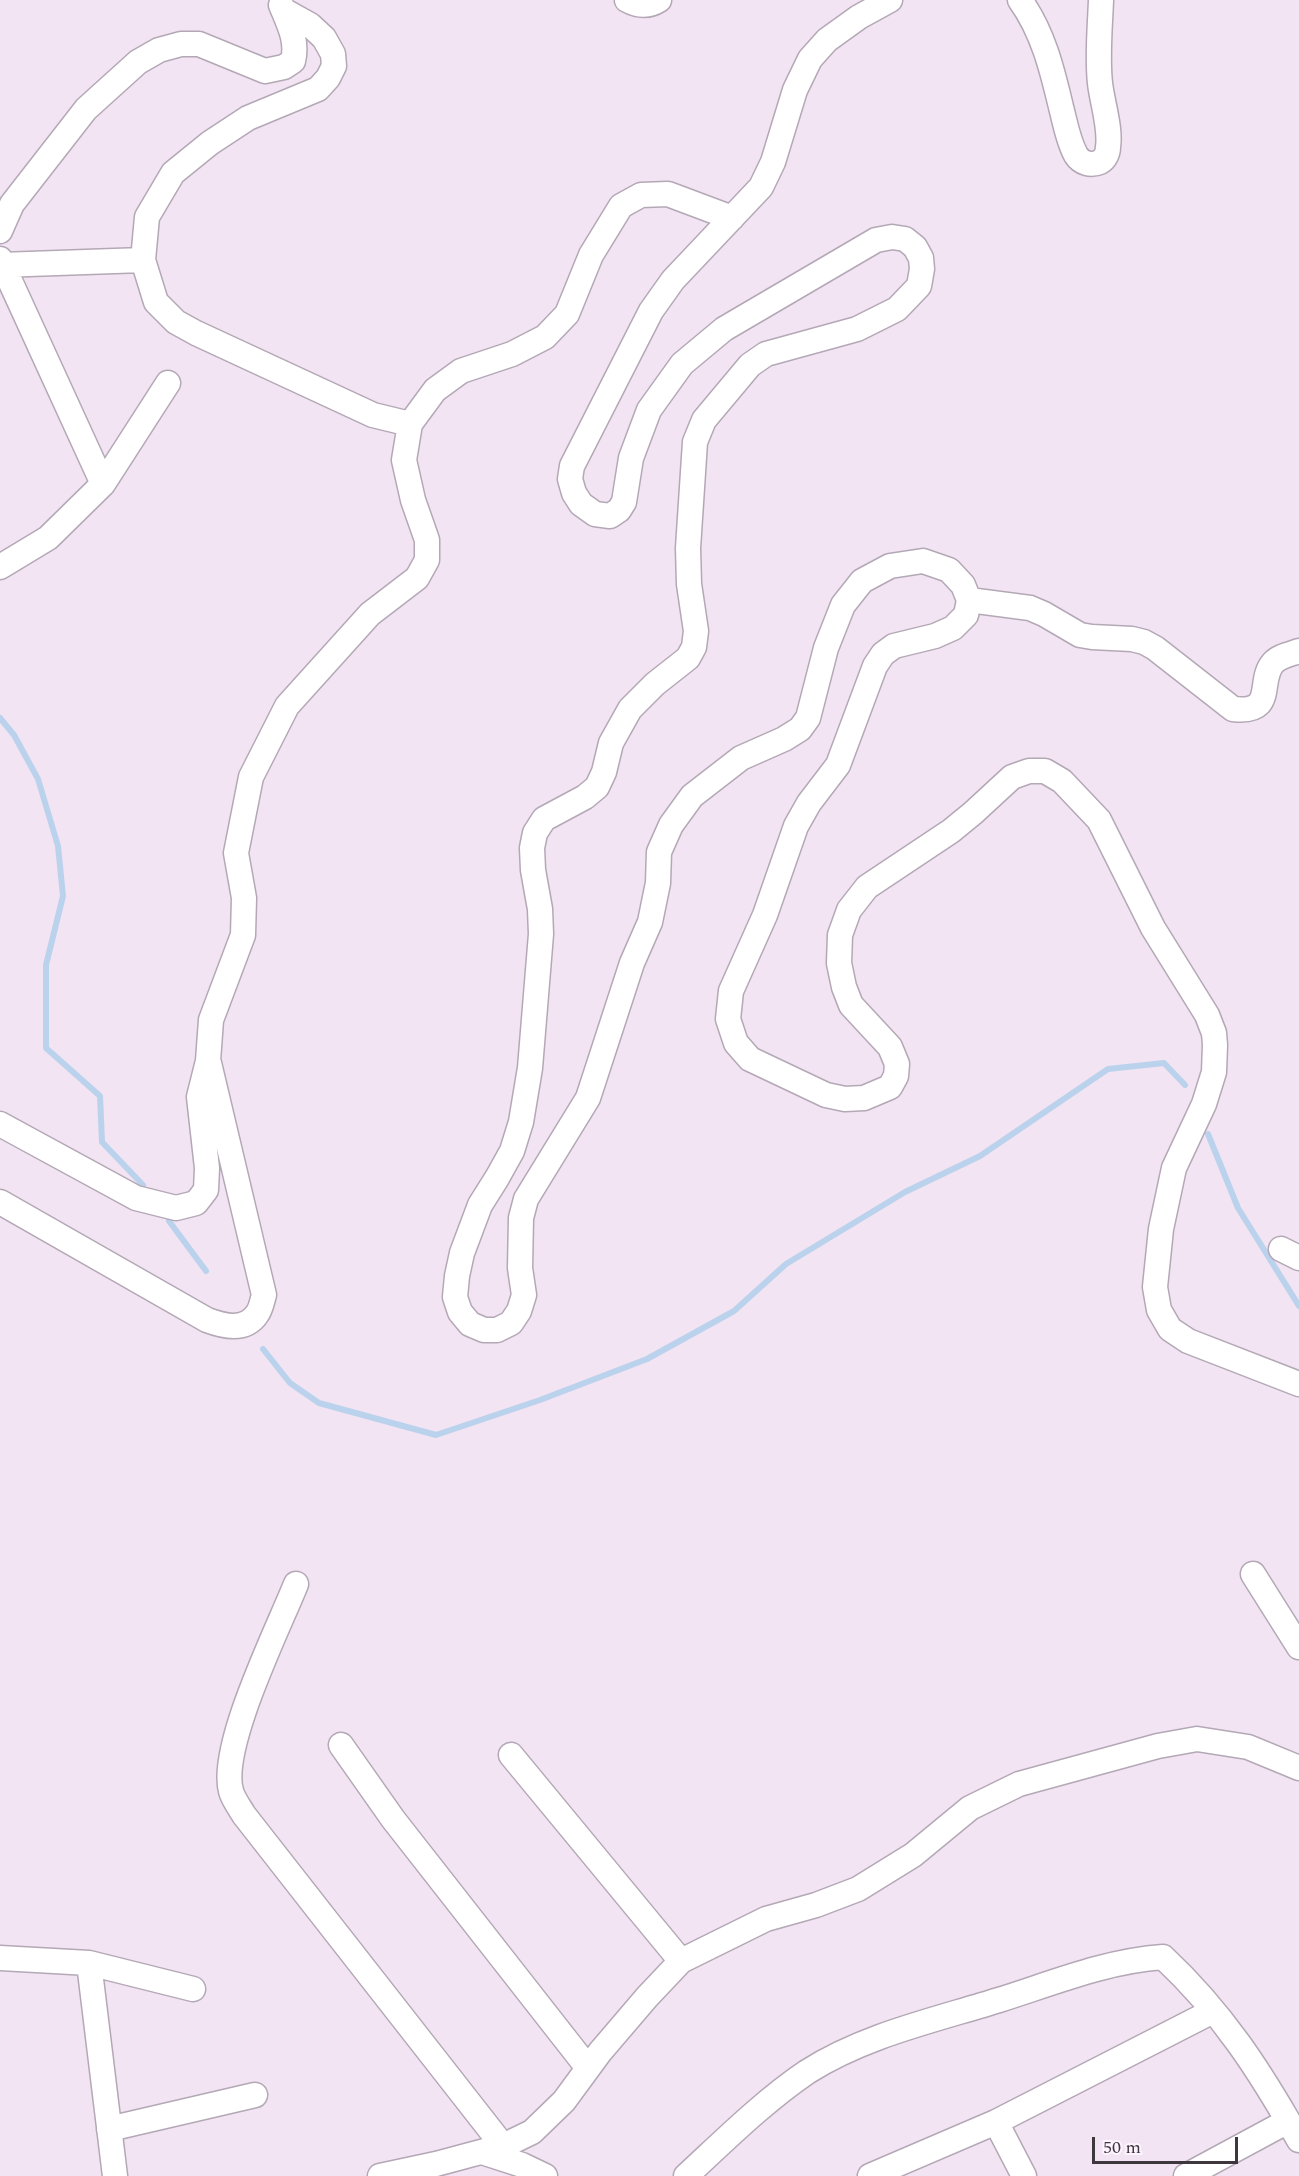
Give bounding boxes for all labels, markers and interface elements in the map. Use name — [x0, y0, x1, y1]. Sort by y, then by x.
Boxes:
scale bar — [1095, 2125, 1240, 2163]
text: 50 m — [1103, 2134, 1141, 2161]

